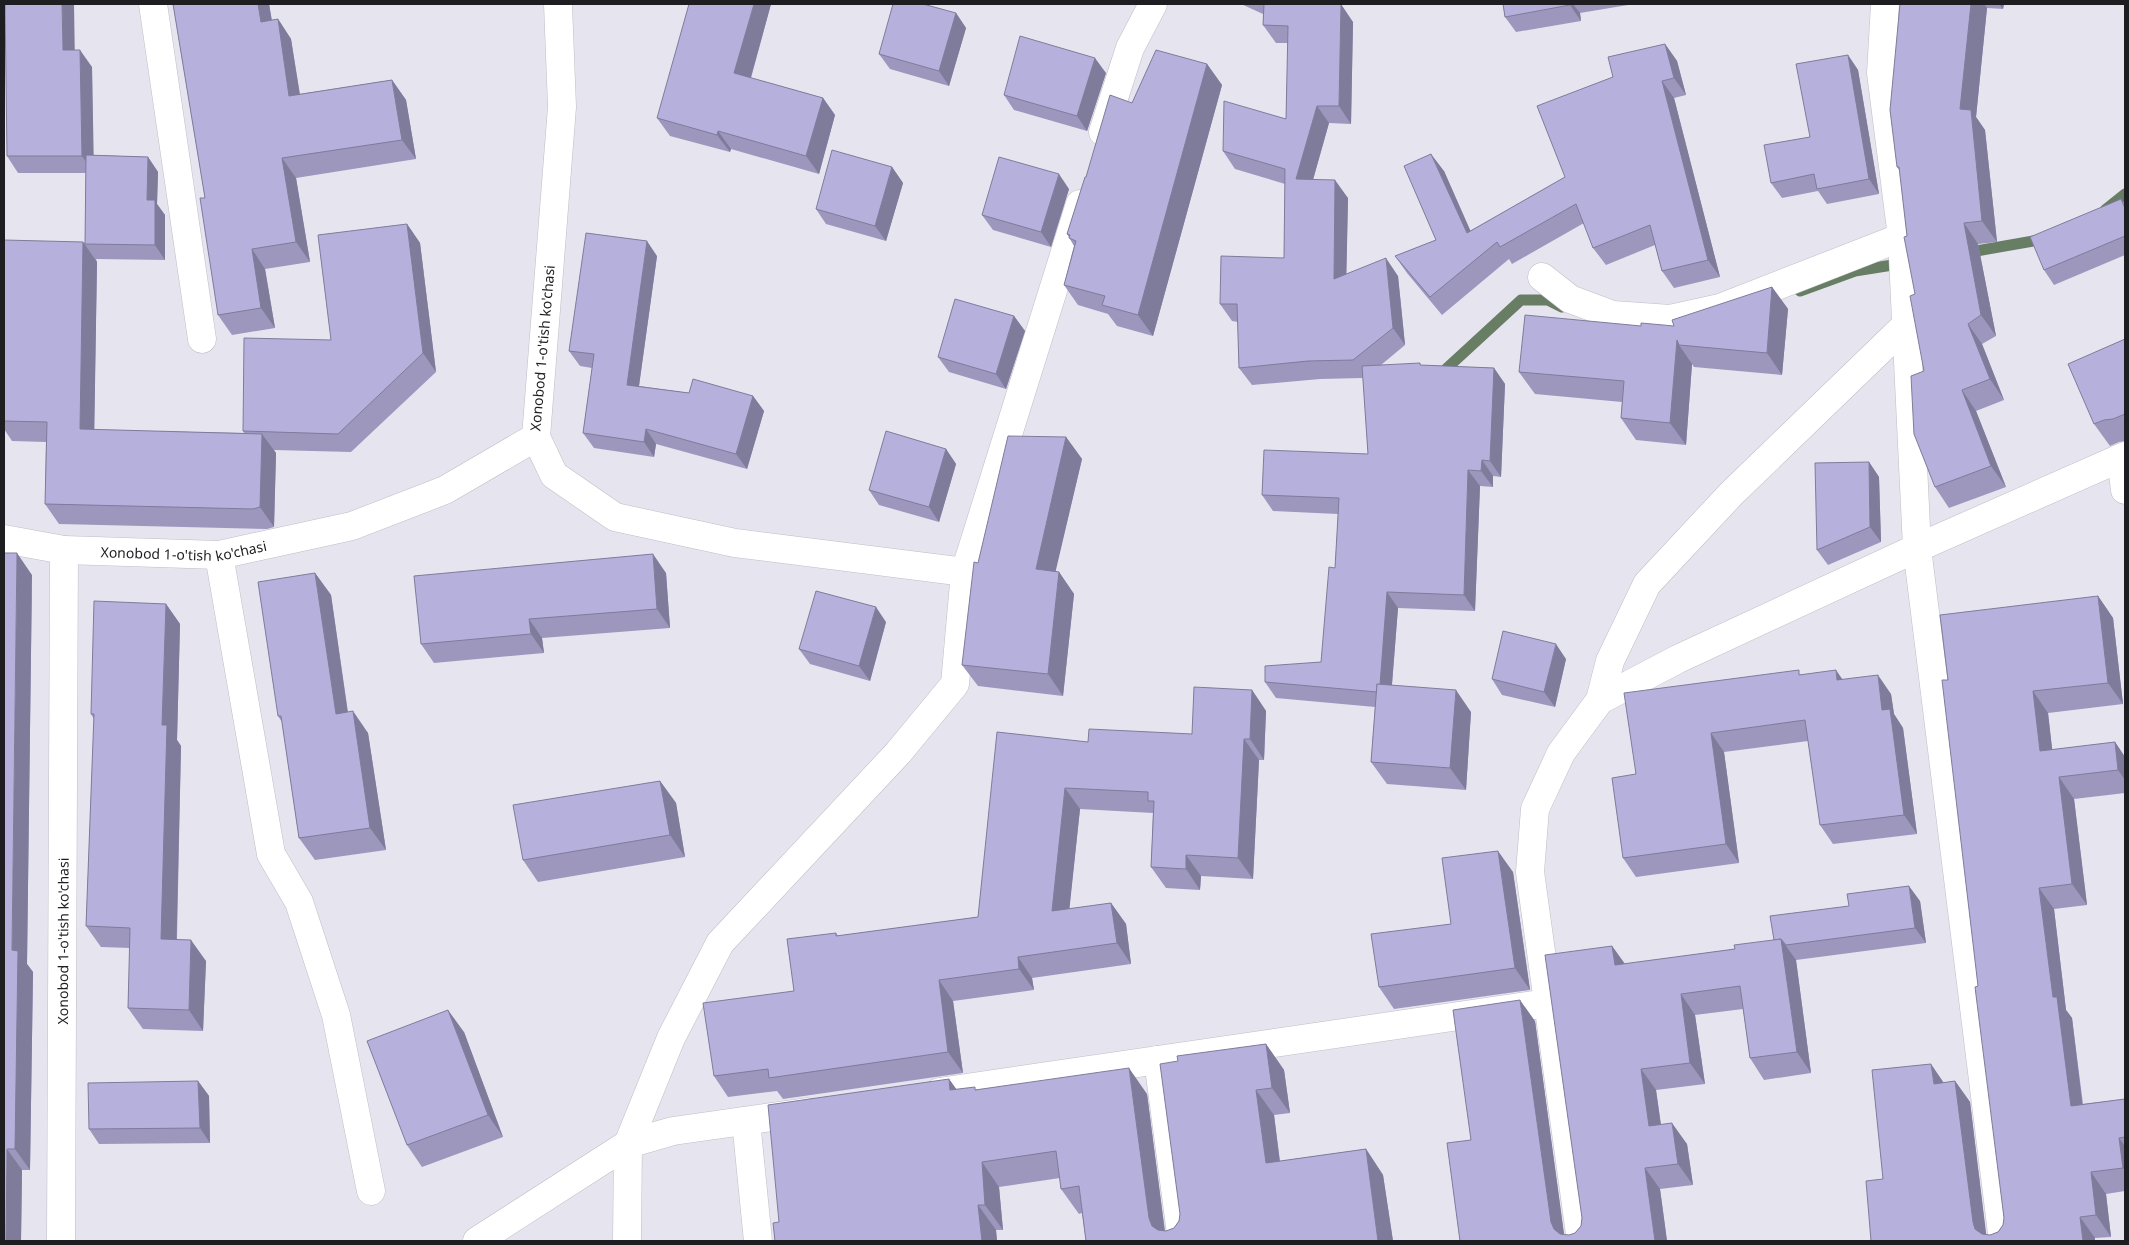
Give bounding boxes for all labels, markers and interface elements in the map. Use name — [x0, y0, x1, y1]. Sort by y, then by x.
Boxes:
street label: Xonobod 1-o'tish ko'chasi — [525, 264, 559, 432]
street label: Xonobod 1-o'tish ko'chasi — [100, 535, 268, 565]
street label: Xonobod 1-o'tish ko'chasi — [52, 858, 72, 1024]

